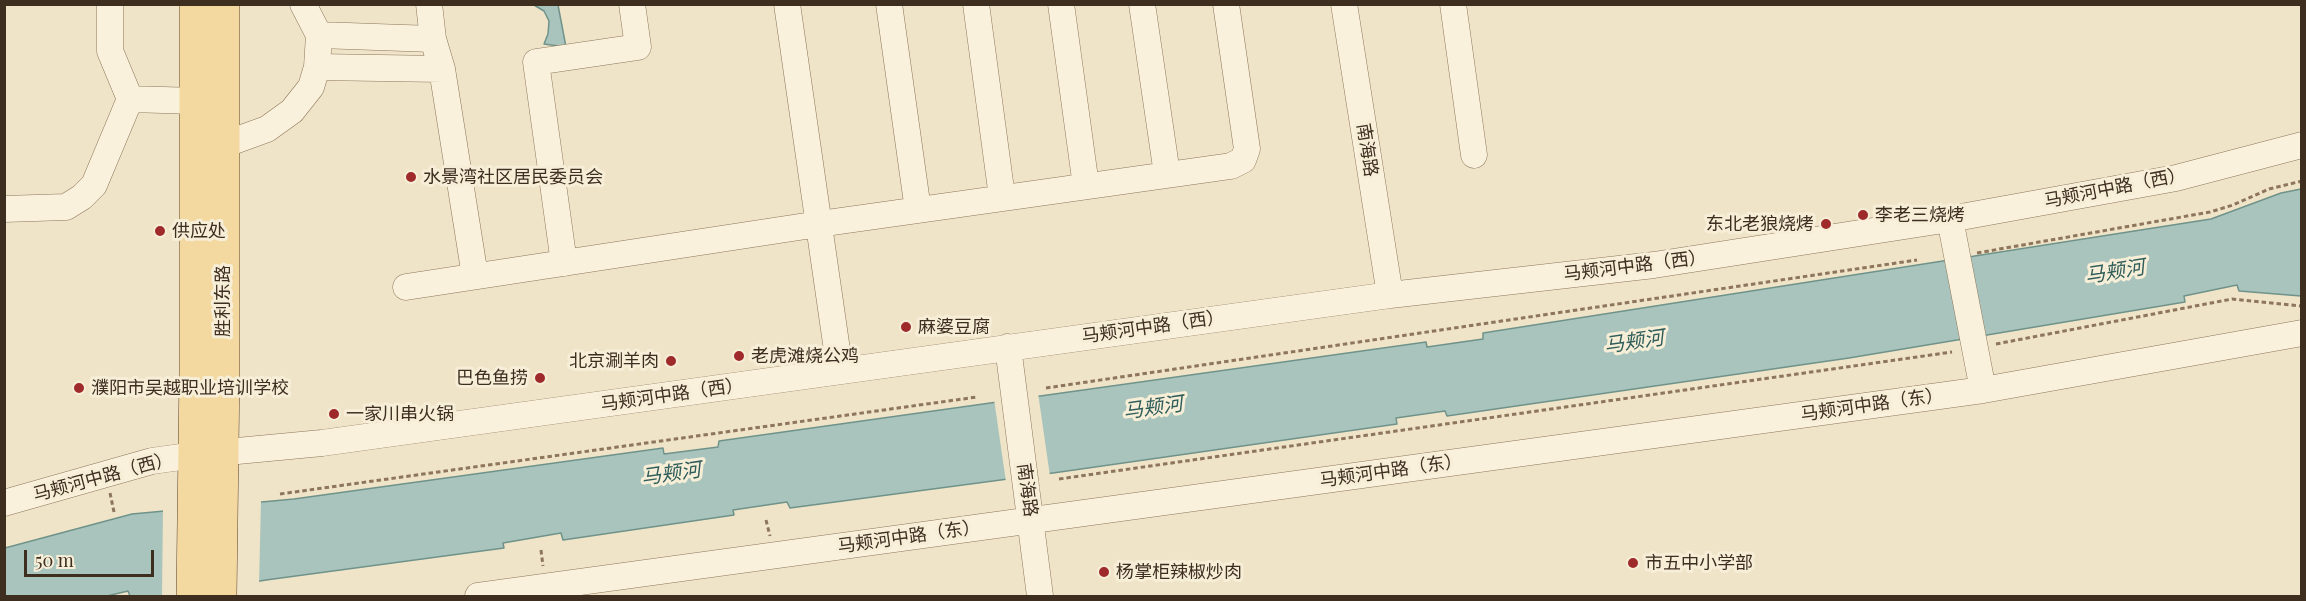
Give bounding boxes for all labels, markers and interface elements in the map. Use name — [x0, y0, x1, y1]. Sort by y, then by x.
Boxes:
street label: 南海路 — [1352, 122, 1382, 178]
street label: 马颊河中路（西） — [2042, 164, 2188, 212]
place label: 水景湾社区居民委员会 — [423, 166, 603, 188]
marker: 水景湾社区居民委员会 — [404, 170, 418, 184]
place label: 李老三烧烤 — [1875, 204, 1965, 226]
marker: 李老三烧烤 — [1856, 208, 1870, 222]
place label: 东北老狼烧烤 — [1706, 213, 1814, 235]
marker: 东北老狼烧烤 — [1819, 217, 1833, 231]
place label: 供应处 — [172, 220, 226, 242]
marker: 供应处 — [153, 224, 167, 238]
street label: 马颊河中路（西） — [1562, 247, 1708, 285]
water label: 马颊河 — [2083, 255, 2147, 289]
street label: 胜利东路 — [212, 265, 234, 337]
street label: 马颊河中路（西） — [1080, 306, 1226, 348]
place label: 麻婆豆腐 — [918, 316, 990, 338]
marker: 麻婆豆腐 — [899, 320, 913, 334]
water label: 马颊河 — [1603, 326, 1665, 358]
place label: 老虎滩烧公鸡 — [751, 345, 859, 367]
marker: 老虎滩烧公鸡 — [732, 349, 746, 363]
place label: 北京涮羊肉 — [569, 350, 659, 372]
marker: 北京涮羊肉 — [664, 354, 678, 368]
place label: 巴色鱼捞 — [456, 367, 528, 389]
marker: 巴色鱼捞 — [533, 371, 547, 385]
street label: 马颊河中路（西） — [599, 374, 745, 416]
place label: 濮阳市吴越职业培训学校 — [91, 377, 289, 399]
marker: 濮阳市吴越职业培训学校 — [72, 381, 86, 395]
street label: 马颊河中路（东） — [1799, 384, 1945, 426]
water label: 马颊河 — [1122, 392, 1184, 424]
place label: 一家川串火锅 — [346, 403, 454, 425]
marker: 一家川串火锅 — [327, 407, 341, 421]
street label: 马颊河中路（西） — [31, 448, 175, 506]
street label: 马颊河中路（东） — [1318, 450, 1464, 492]
water label: 马颊河 — [640, 458, 702, 490]
street label: 南海路 — [1013, 462, 1041, 518]
street label: 马颊河中路（东） — [836, 516, 982, 558]
scale bar — [27, 538, 158, 576]
text: 50 m — [35, 548, 74, 572]
place label: 市五中小学部 — [1645, 552, 1753, 574]
marker: 市五中小学部 — [1626, 556, 1640, 570]
place label: 杨掌柜辣椒炒肉 — [1116, 561, 1242, 583]
marker: 杨掌柜辣椒炒肉 — [1097, 565, 1111, 579]

